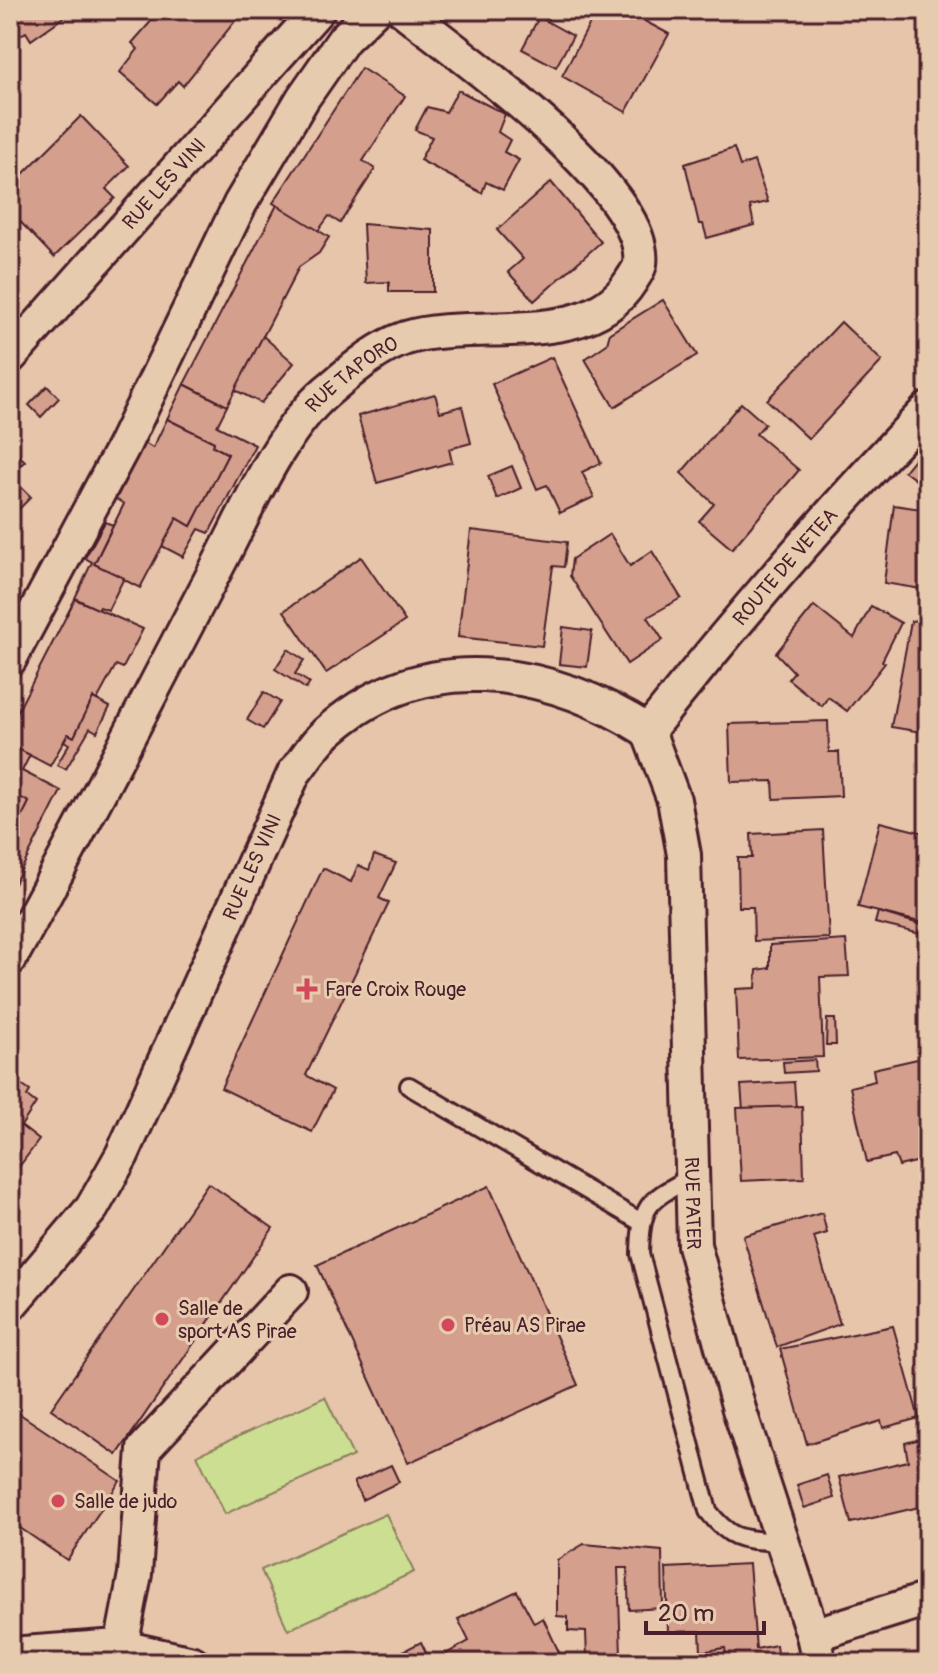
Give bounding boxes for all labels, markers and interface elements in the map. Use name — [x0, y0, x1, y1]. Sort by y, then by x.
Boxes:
street label: RUE LES VINI — [117, 133, 212, 235]
street label: RUE TAPORO — [300, 331, 402, 418]
street label: ROUTE DE VETEA — [728, 503, 843, 631]
street label: RUE LES VINI — [217, 810, 287, 924]
place label: Fare Croix Rouge — [325, 977, 466, 1002]
marker: Fare Croix Rouge — [296, 978, 318, 1000]
street label: RUE PATER — [679, 1156, 706, 1250]
place label: Salle de sport AS Pirae — [178, 1296, 297, 1344]
marker: Salle de sport AS Pirae — [153, 1310, 171, 1328]
place label: Préau AS Pirae — [464, 1313, 586, 1338]
marker: Préau AS Pirae — [439, 1316, 457, 1334]
place label: Salle de judo — [74, 1489, 178, 1514]
marker: Salle de judo — [49, 1492, 67, 1510]
scale bar — [646, 1585, 764, 1635]
text: 20 m — [658, 1599, 714, 1628]

